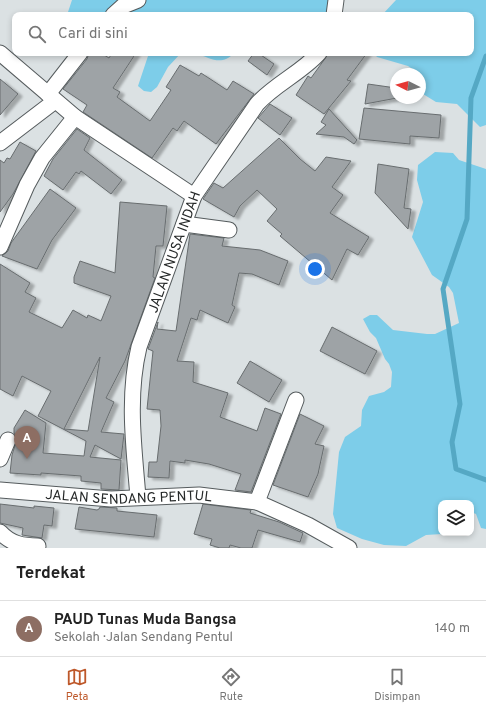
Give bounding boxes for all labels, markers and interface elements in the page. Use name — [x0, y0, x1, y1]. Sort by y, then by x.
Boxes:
search box — [12, 12, 474, 56]
icon: search — [26, 23, 48, 45]
text: Cari di sini — [58, 25, 128, 44]
north arrow — [390, 68, 426, 104]
street label: JALAN NUSA INDAH — [145, 189, 205, 316]
your location — [305, 259, 325, 279]
pin: A — [14, 426, 40, 459]
street label: JALAN SENDANG PENTUL — [44, 487, 213, 509]
map controls — [438, 500, 474, 536]
button: layers — [438, 500, 474, 536]
text: Terdekat — [16, 563, 85, 585]
text: PAUD Tunas Muda Bangsa — [54, 611, 236, 630]
text: A — [24, 621, 34, 637]
text: 140 m — [435, 621, 470, 637]
text: Sekolah · Jalan Sendang Pentul — [54, 630, 233, 646]
tab: Peta — [66, 666, 88, 704]
tab: Rute — [220, 666, 243, 704]
tab: Disimpan — [374, 666, 420, 704]

